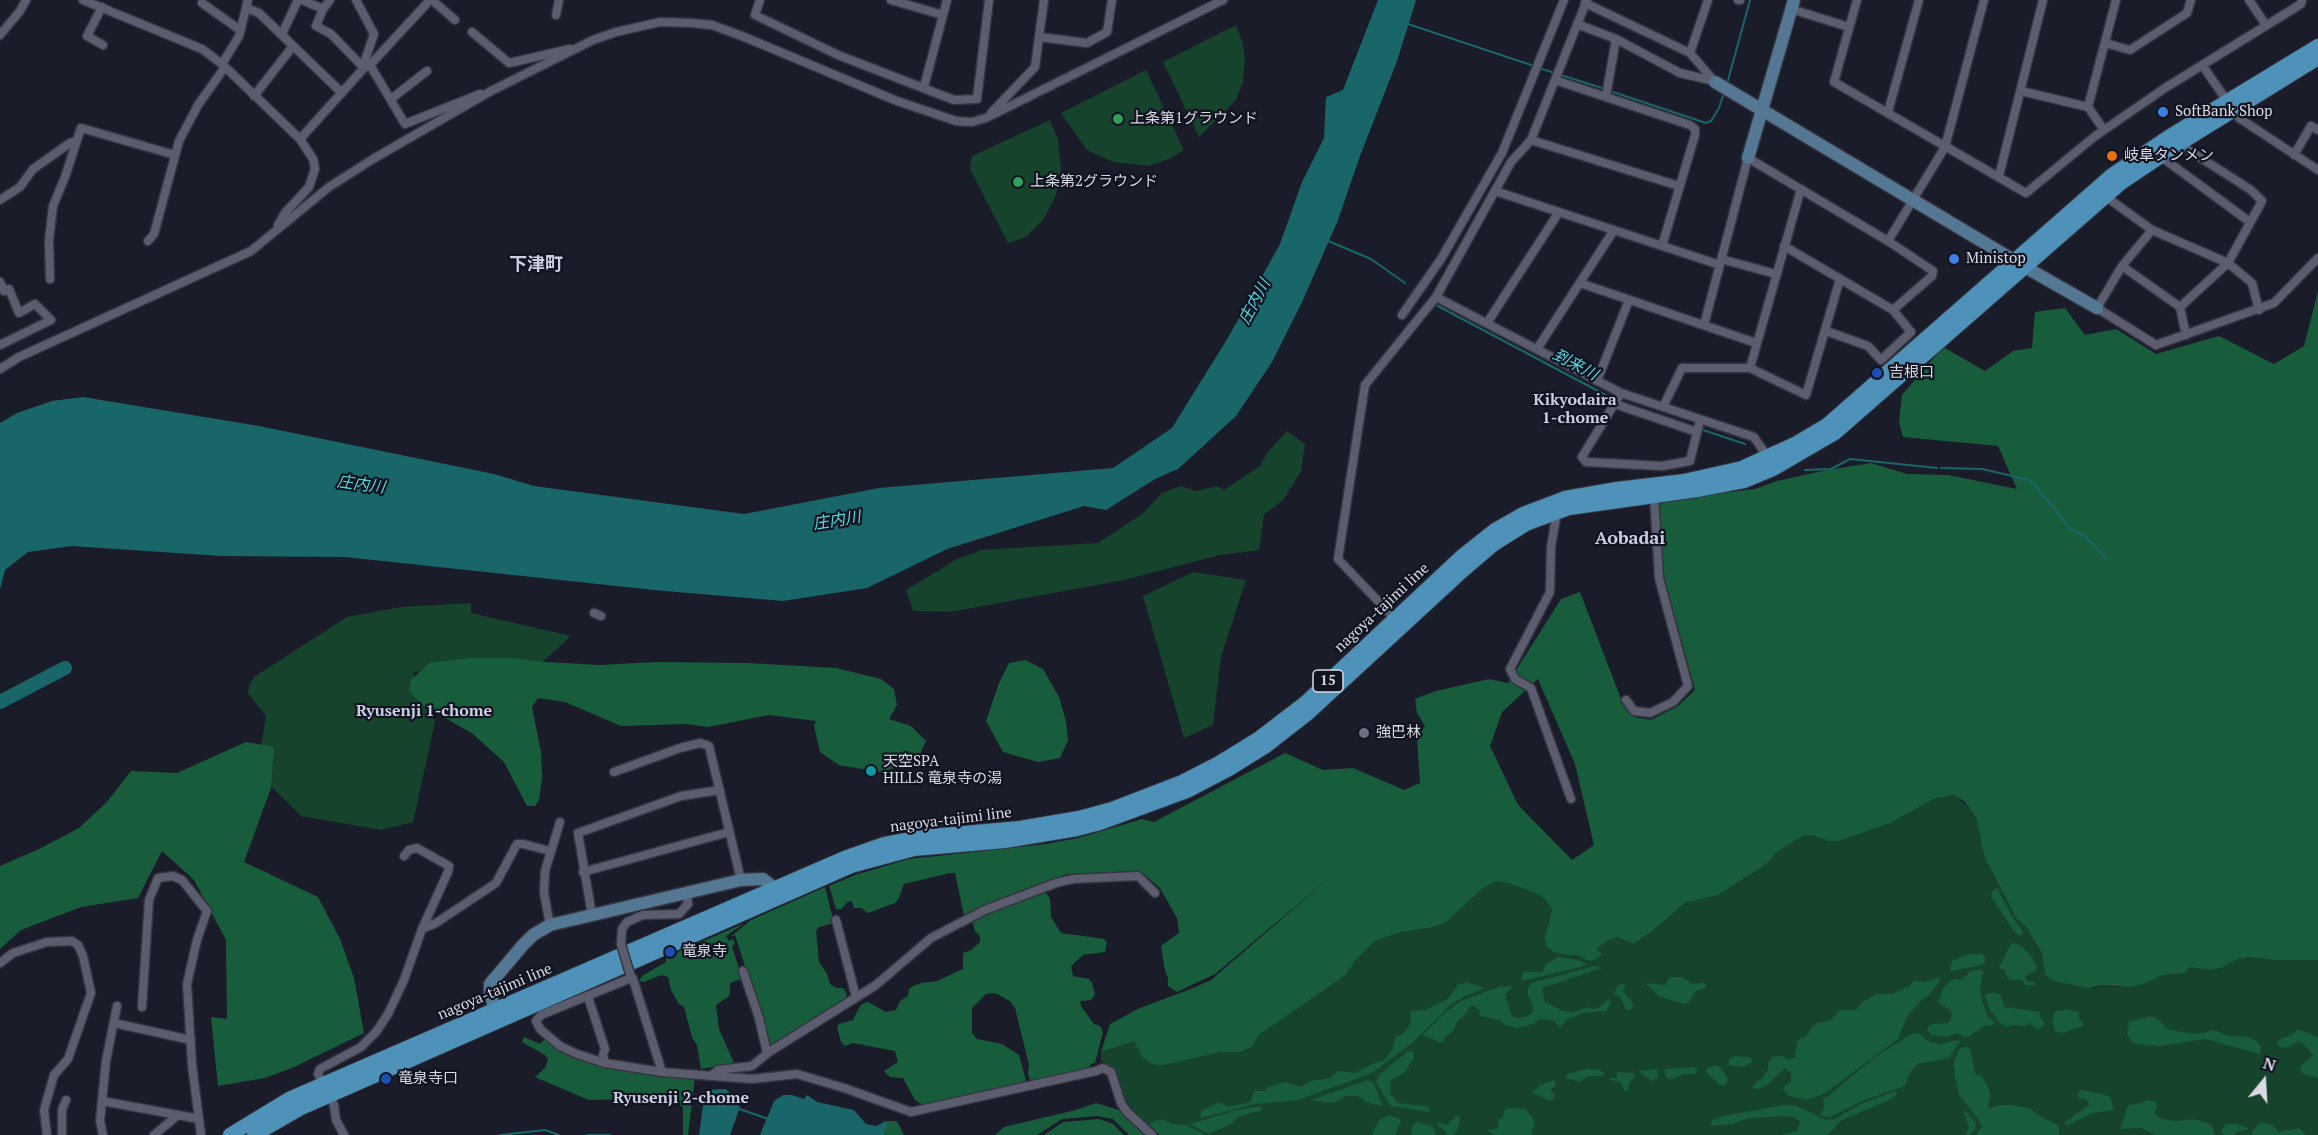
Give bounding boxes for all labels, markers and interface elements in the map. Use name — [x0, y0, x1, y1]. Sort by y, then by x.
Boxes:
place label: SoftBank Shop — [2175, 103, 2273, 121]
marker: SoftBank Shop — [2156, 105, 2170, 119]
place label: 上条第1グラウンド — [1130, 110, 1258, 128]
marker: 上条第1グラウンド — [1111, 112, 1125, 126]
place label: 岐阜タンメン — [2124, 147, 2214, 165]
marker: 岐阜タンメン — [2105, 149, 2119, 163]
place label: 上条第2グラウンド — [1030, 173, 1158, 191]
marker: 上条第2グラウンド — [1011, 175, 1025, 189]
place label: Ministop — [1966, 250, 2026, 268]
marker: Ministop — [1947, 252, 1961, 266]
district label: 下津町 — [509, 254, 563, 276]
water label: 庄内川 — [1235, 276, 1275, 328]
water label: 到来川 — [1549, 345, 1601, 385]
place label: 吉根口 — [1889, 364, 1934, 382]
marker: 吉根口 — [1870, 366, 1884, 380]
district label: Kikyodaira 1-chome — [1533, 390, 1617, 428]
water label: 庄内川 — [336, 472, 386, 498]
water label: 庄内川 — [812, 508, 862, 534]
district label: Aobadai — [1595, 528, 1665, 550]
street label: nagoya-tajimi line — [1331, 560, 1433, 656]
road number: 15 — [1313, 670, 1343, 692]
district label: Ryusenji 1-chome — [356, 701, 492, 721]
place label: 強巴林 — [1376, 724, 1421, 742]
marker: 強巴林 — [1357, 726, 1371, 740]
place label: 天空SPA HILLS 竜泉寺の湯 — [883, 753, 1002, 788]
marker: 天空SPA HILLS 竜泉寺の湯 — [864, 764, 878, 778]
street label: nagoya-tajimi line — [889, 804, 1013, 836]
place label: 竜泉寺 — [682, 943, 727, 961]
marker: 竜泉寺 — [663, 945, 677, 959]
street label: nagoya-tajimi line — [435, 960, 555, 1024]
north arrow — [2234, 1051, 2294, 1111]
text: N — [2260, 1052, 2279, 1076]
place label: 竜泉寺口 — [398, 1070, 458, 1088]
marker: 竜泉寺口 — [379, 1072, 393, 1086]
district label: Ryusenji 2-chome — [613, 1088, 749, 1108]

